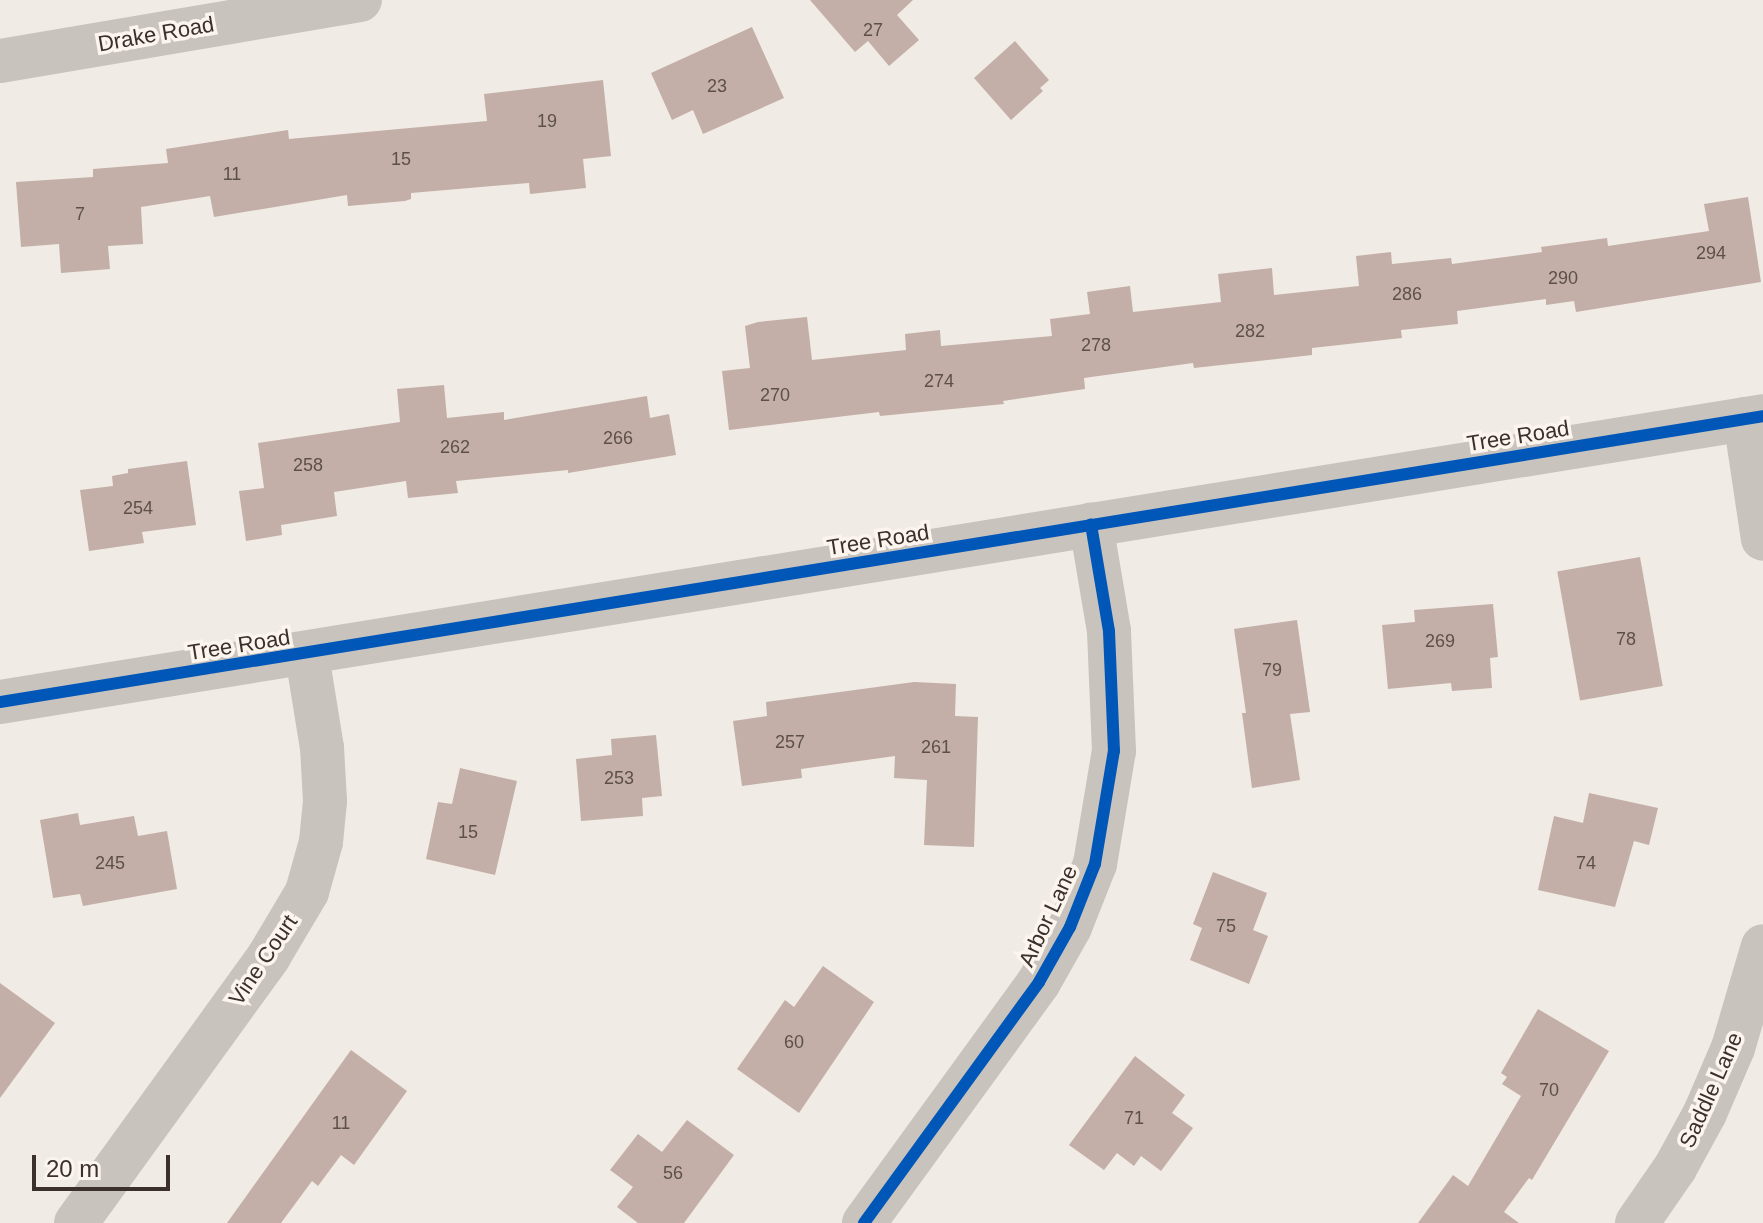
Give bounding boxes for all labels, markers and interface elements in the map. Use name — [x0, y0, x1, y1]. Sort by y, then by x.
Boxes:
street label: Drake Road — [96, 11, 216, 57]
house number: 27 — [863, 19, 883, 41]
house number: 23 — [707, 75, 727, 97]
house number: 19 — [537, 110, 557, 132]
house number: 15 — [391, 148, 411, 170]
house number: 11 — [223, 163, 241, 185]
house number: 7 — [75, 203, 85, 225]
house number: 294 — [1696, 242, 1726, 264]
house number: 290 — [1548, 267, 1578, 289]
house number: 286 — [1392, 283, 1422, 305]
house number: 282 — [1235, 320, 1265, 342]
house number: 278 — [1081, 334, 1111, 356]
house number: 274 — [924, 370, 954, 392]
house number: 270 — [760, 384, 790, 406]
street label: Tree Road — [1465, 415, 1571, 457]
house number: 266 — [603, 427, 633, 449]
house number: 262 — [440, 436, 470, 458]
house number: 258 — [293, 454, 323, 476]
house number: 254 — [123, 497, 153, 519]
street label: Tree Road — [825, 519, 931, 561]
street label: Tree Road — [186, 624, 292, 666]
house number: 78 — [1616, 628, 1636, 650]
house number: 269 — [1425, 630, 1455, 652]
house number: 79 — [1262, 659, 1282, 681]
house number: 257 — [775, 731, 805, 753]
house number: 261 — [921, 736, 951, 758]
house number: 253 — [604, 767, 634, 789]
house number: 15 — [458, 821, 478, 843]
house number: 245 — [95, 852, 125, 874]
house number: 74 — [1576, 852, 1596, 874]
street label: Arbor Lane — [1013, 861, 1083, 971]
street label: Vine Court — [223, 910, 303, 1010]
house number: 75 — [1216, 915, 1236, 937]
street label: Saddle Lane — [1674, 1028, 1748, 1152]
house number: 60 — [784, 1031, 804, 1053]
house number: 70 — [1539, 1079, 1559, 1101]
house number: 71 — [1124, 1107, 1144, 1129]
house number: 11 — [332, 1112, 350, 1134]
scale bar — [36, 1139, 174, 1189]
text: 20 m — [46, 1155, 99, 1182]
house number: 56 — [663, 1162, 683, 1184]

